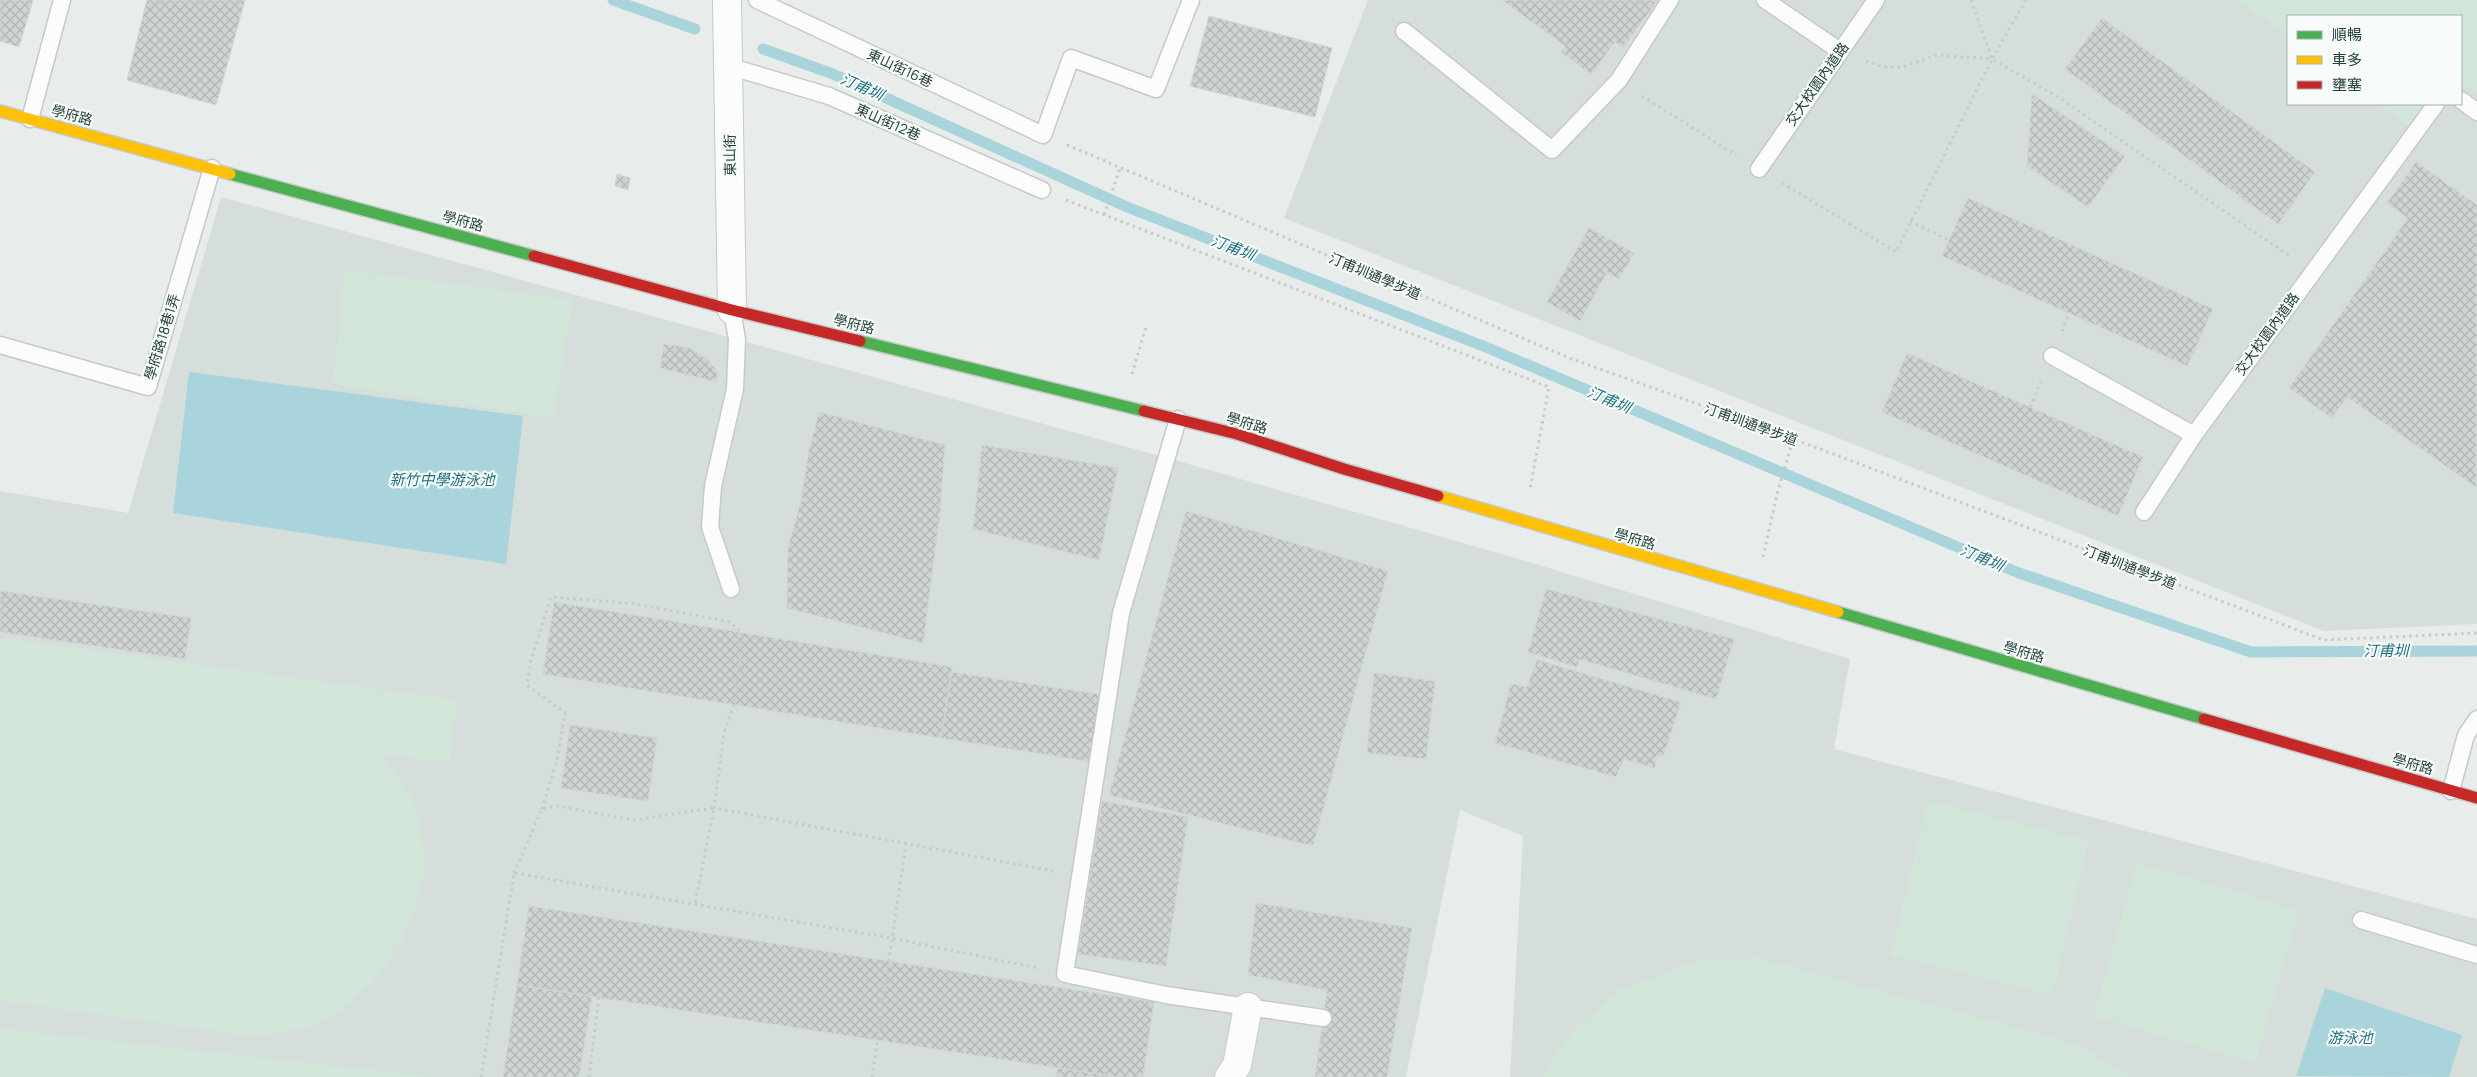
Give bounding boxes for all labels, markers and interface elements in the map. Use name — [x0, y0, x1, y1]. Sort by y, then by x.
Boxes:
legend — [2287, 15, 2462, 105]
text: 順暢 — [2332, 24, 2362, 45]
street label: 交大校園內道路 — [1781, 38, 1852, 129]
street label: 東山街16巷 — [864, 44, 936, 91]
text: 車多 — [2332, 49, 2362, 70]
water label: 汀甫圳 — [837, 68, 889, 106]
text: 壅塞 — [2332, 74, 2362, 95]
street label: 東山街12巷 — [853, 99, 924, 144]
street label: 學府路 — [49, 100, 95, 129]
street label: 東山街 — [720, 134, 739, 176]
street label: 學府路 — [440, 206, 486, 235]
water label: 汀甫圳 — [1208, 230, 1260, 266]
street label: 汀甫圳通學步道 — [1326, 248, 1424, 303]
street label: 交大校園內道路 — [2230, 288, 2303, 379]
street label: 學府路18巷1弄 — [139, 291, 184, 382]
street label: 學府路 — [831, 309, 877, 338]
water label: 汀甫圳 — [1584, 381, 1636, 419]
street label: 汀甫圳通學步道 — [1702, 398, 1800, 449]
street label: 學府路 — [1224, 407, 1270, 438]
water label: 新竹中學游泳池 — [389, 469, 496, 490]
street label: 學府路 — [1612, 524, 1658, 553]
water label: 汀甫圳 — [1957, 539, 2009, 577]
street label: 汀甫圳通學步道 — [2081, 540, 2179, 593]
street label: 學府路 — [2001, 637, 2047, 666]
water label: 汀甫圳 — [2363, 640, 2410, 661]
street label: 學府路 — [2390, 749, 2436, 778]
water label: 游泳池 — [2327, 1027, 2374, 1048]

